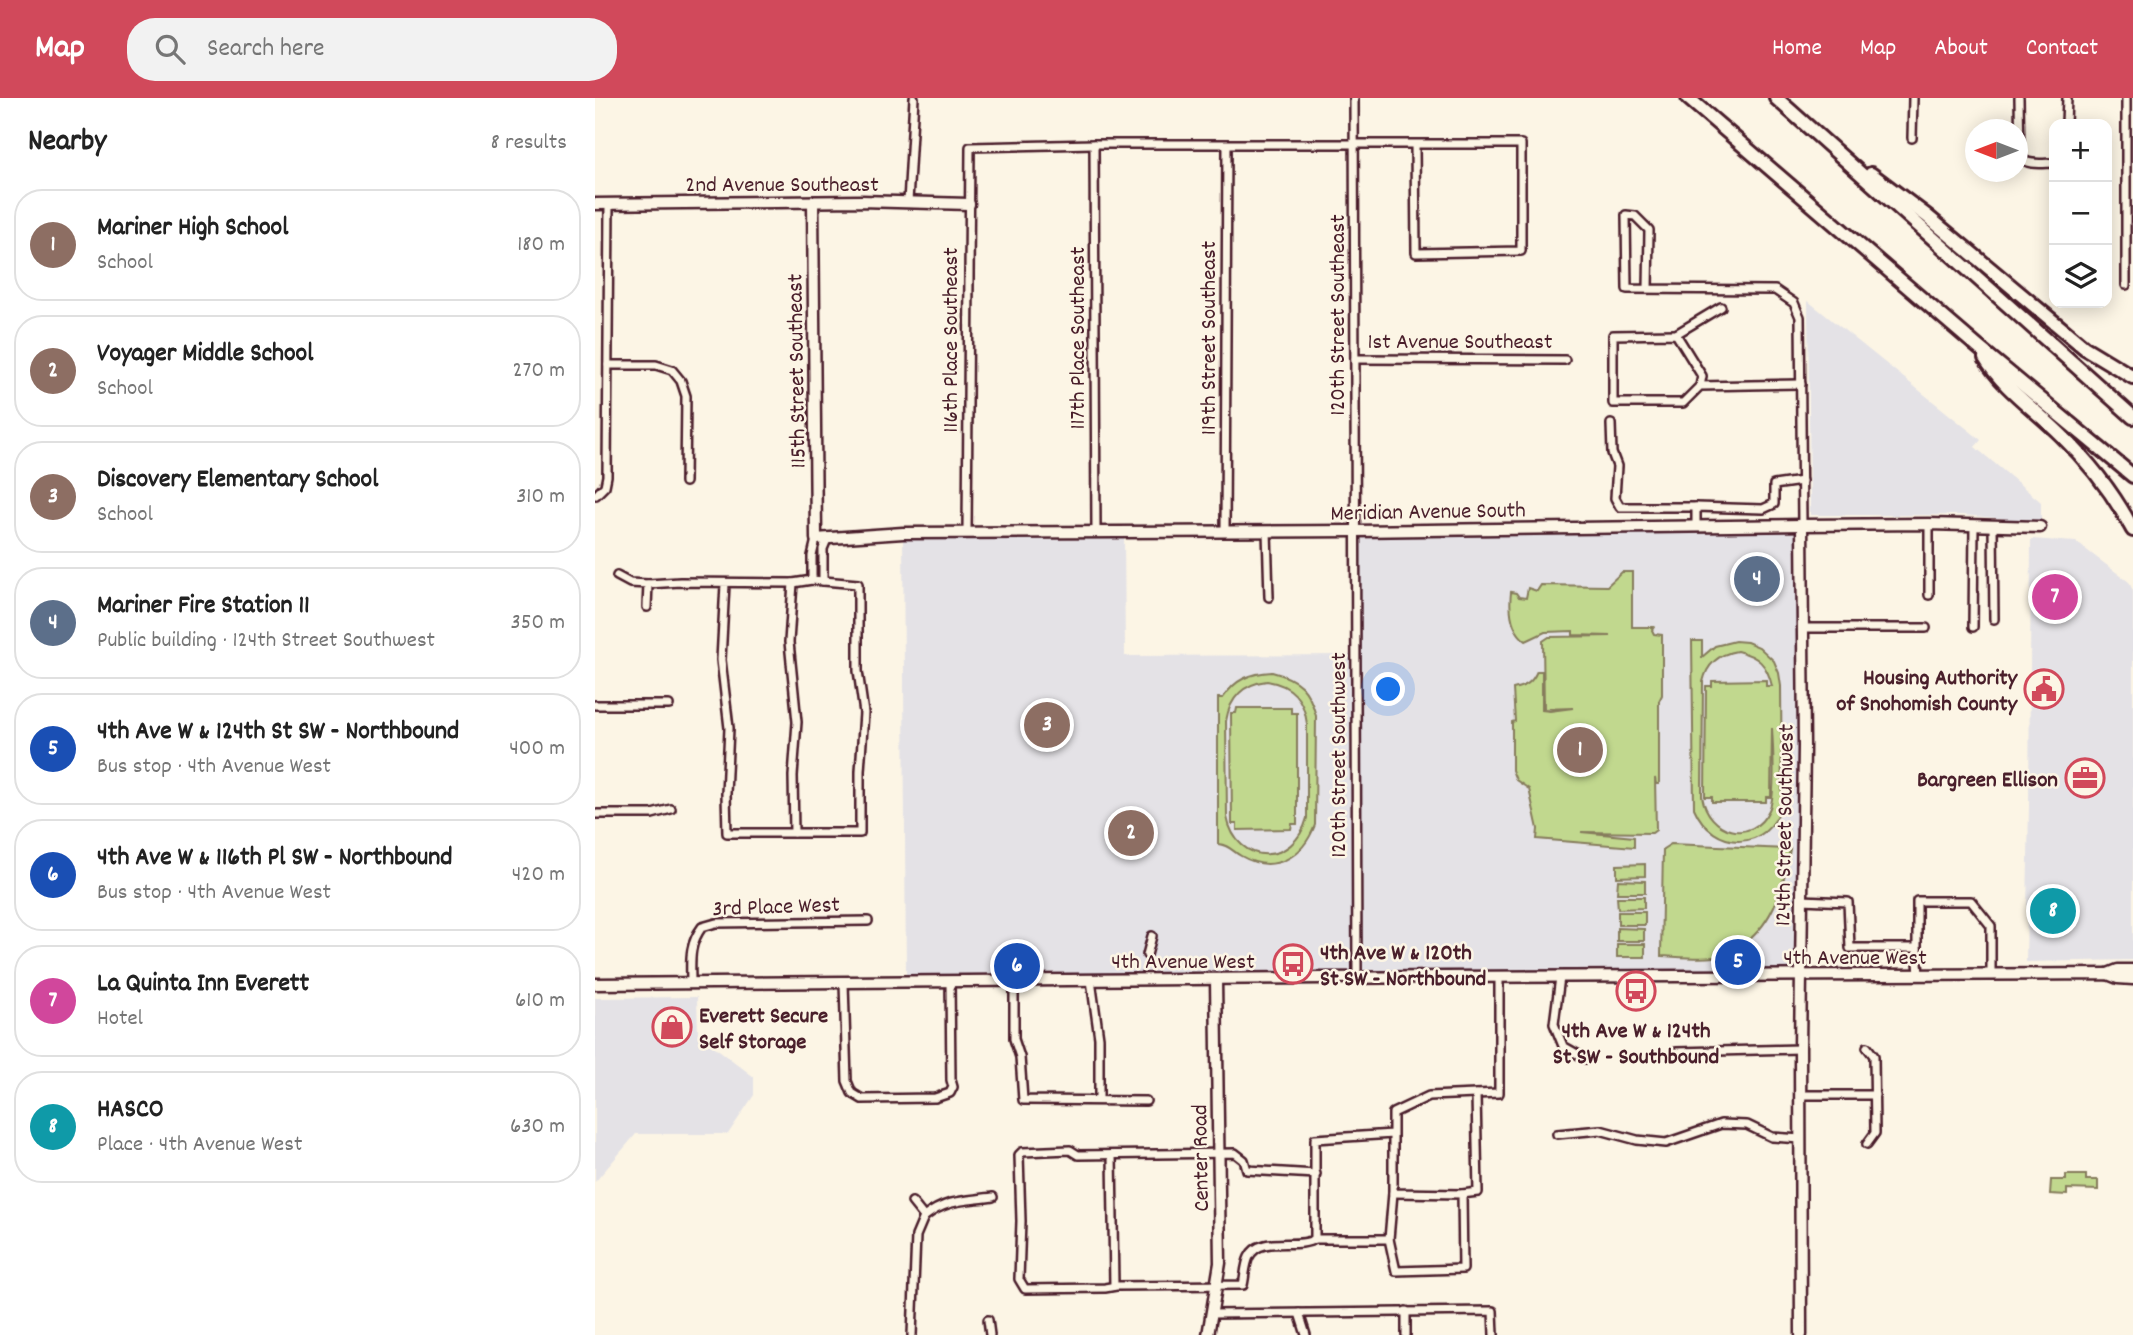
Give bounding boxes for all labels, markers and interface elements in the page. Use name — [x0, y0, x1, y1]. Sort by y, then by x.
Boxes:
search box — [127, 18, 617, 81]
text: Map — [35, 26, 85, 73]
icon: search — [151, 30, 189, 68]
text: Search here — [207, 31, 325, 68]
text: Home — [1772, 32, 1822, 66]
text: Map — [1860, 32, 1896, 66]
text: About — [1934, 32, 1988, 66]
text: Contact — [2026, 32, 2098, 66]
north arrow — [1965, 119, 2028, 182]
map controls — [2049, 119, 2112, 308]
button: + — [2049, 119, 2112, 182]
text: Nearby — [28, 122, 106, 165]
text: 8 results — [491, 127, 567, 160]
street label: 2nd Avenue Southeast — [685, 170, 879, 203]
button: − — [2049, 182, 2112, 245]
text: Mariner High School — [97, 210, 288, 247]
street label: 120th Street Southeast — [1323, 214, 1356, 416]
text: 1 — [50, 229, 56, 262]
text: 180 m — [517, 229, 565, 262]
street label: 119th Street Southeast — [1194, 241, 1227, 435]
button: layers — [2049, 245, 2112, 308]
text: School — [97, 247, 153, 280]
street label: 116th Place Southeast — [936, 247, 969, 433]
street label: 117th Place Southeast — [1063, 247, 1096, 429]
street label: 115th Street Southeast — [780, 273, 817, 468]
street label: 1st Avenue Southeast — [1367, 327, 1553, 360]
text: Voyager Middle School — [97, 336, 313, 373]
text: 2 — [48, 355, 58, 388]
text: 270 m — [513, 355, 565, 388]
text: School — [97, 373, 153, 406]
text: Discovery Elementary School — [97, 462, 378, 499]
text: 3 — [48, 481, 58, 514]
text: 310 m — [516, 481, 565, 514]
street label: Meridian Avenue South — [1330, 495, 1526, 532]
text: School — [97, 499, 153, 532]
pin: 4 — [1734, 553, 1780, 605]
pin: 7 — [2032, 571, 2078, 623]
text: Mariner Fire Station 11 — [97, 588, 310, 625]
text: 4 — [48, 607, 58, 640]
text: 350 m — [511, 607, 565, 640]
text: Public building · 124th Street Southwest — [97, 625, 435, 658]
street label: 120th Street Southwest — [1324, 652, 1357, 858]
place label: Housing Authority of Snohomish County — [1836, 663, 2019, 722]
public building icon: Housing Authority of Snohomish County — [2023, 668, 2065, 710]
your location — [1371, 672, 1405, 706]
pin: 3 — [1024, 699, 1070, 751]
text: 4th Ave W & 124th St SW - Northbound — [97, 714, 459, 751]
pin: 1 — [1557, 724, 1603, 776]
street label: 124th Street Southwest — [1768, 724, 1805, 927]
text: 5 — [48, 733, 58, 766]
text: 400 m — [509, 733, 565, 766]
text: Bus stop · 4th Avenue West — [97, 751, 331, 784]
office icon: Bargreen Ellison — [2064, 757, 2106, 799]
place label: Bargreen Ellison — [1917, 765, 2058, 798]
pin: 2 — [1108, 807, 1154, 859]
text: 4th Ave W & 116th Pl SW - Northbound — [97, 840, 452, 877]
text: 6 — [47, 859, 59, 892]
text: 420 m — [512, 859, 565, 892]
text: Bus stop · 4th Avenue West — [97, 877, 331, 910]
pin: 8 — [2030, 885, 2076, 937]
street label: 3rd Place West — [712, 890, 840, 927]
pin: 5 — [1715, 936, 1761, 988]
place label: 4th Ave W & 120th St SW - Northbound — [1320, 938, 1486, 997]
pin: 6 — [994, 940, 1040, 992]
bus stop icon: 4th Ave W & 120th St SW - Northbound — [1272, 943, 1314, 985]
street label: 4th Avenue West — [1783, 943, 1927, 976]
street label: 4th Avenue West — [1111, 947, 1255, 980]
text: La Quinta Inn Everett — [97, 966, 309, 1003]
bus stop icon: 4th Ave W & 124th St SW - Southbound — [1615, 970, 1657, 1012]
text: 7 — [49, 985, 57, 1018]
text: 610 m — [515, 985, 565, 1018]
place label: Everett Secure Self Storage — [699, 1001, 828, 1060]
text: Hotel — [97, 1003, 143, 1036]
shop icon: Everett Secure Self Storage — [651, 1006, 693, 1048]
place label: 4th Ave W & 124th St SW - Southbound — [1553, 1016, 1719, 1075]
text: HASCO — [97, 1092, 164, 1129]
street label: Center Road — [1185, 1104, 1220, 1212]
text: 8 — [48, 1111, 58, 1144]
text: 630 m — [510, 1111, 565, 1144]
text: Place · 4th Avenue West — [97, 1129, 302, 1162]

